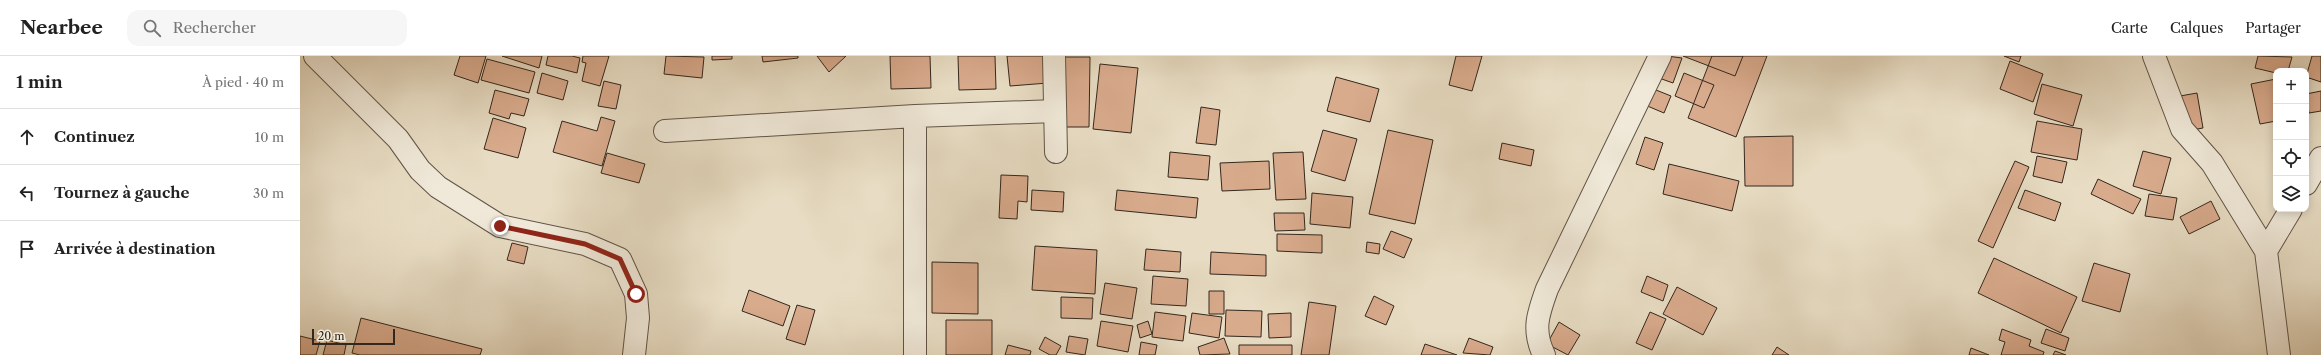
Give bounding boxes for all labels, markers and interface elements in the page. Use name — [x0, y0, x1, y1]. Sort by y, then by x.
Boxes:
search box — [127, 10, 407, 46]
text: Nearbee — [20, 16, 103, 39]
icon: search — [141, 17, 163, 39]
text: Rechercher — [173, 18, 256, 37]
text: Carte — [2111, 19, 2148, 37]
text: Calques — [2170, 19, 2223, 37]
text: Partager — [2245, 19, 2301, 37]
map controls — [2273, 68, 2309, 212]
button: + — [2273, 68, 2309, 104]
text: 1 min — [16, 72, 63, 92]
text: À pied · 40 m — [202, 74, 284, 90]
button: − — [2273, 104, 2309, 140]
icon: ahead — [16, 126, 38, 148]
text: Continuez — [54, 127, 135, 146]
text: 10 m — [255, 129, 284, 145]
button: locate — [2273, 140, 2309, 176]
button: layers — [2273, 176, 2309, 212]
icon: left — [16, 182, 38, 204]
text: Tournez à gauche — [54, 183, 190, 202]
text: 30 m — [253, 185, 284, 201]
route end — [491, 217, 509, 235]
icon: arrive — [16, 238, 38, 260]
text: Arrivée à destination — [54, 239, 216, 258]
route start — [627, 285, 645, 303]
scale bar — [312, 327, 395, 346]
text: 20 m — [318, 329, 344, 343]

